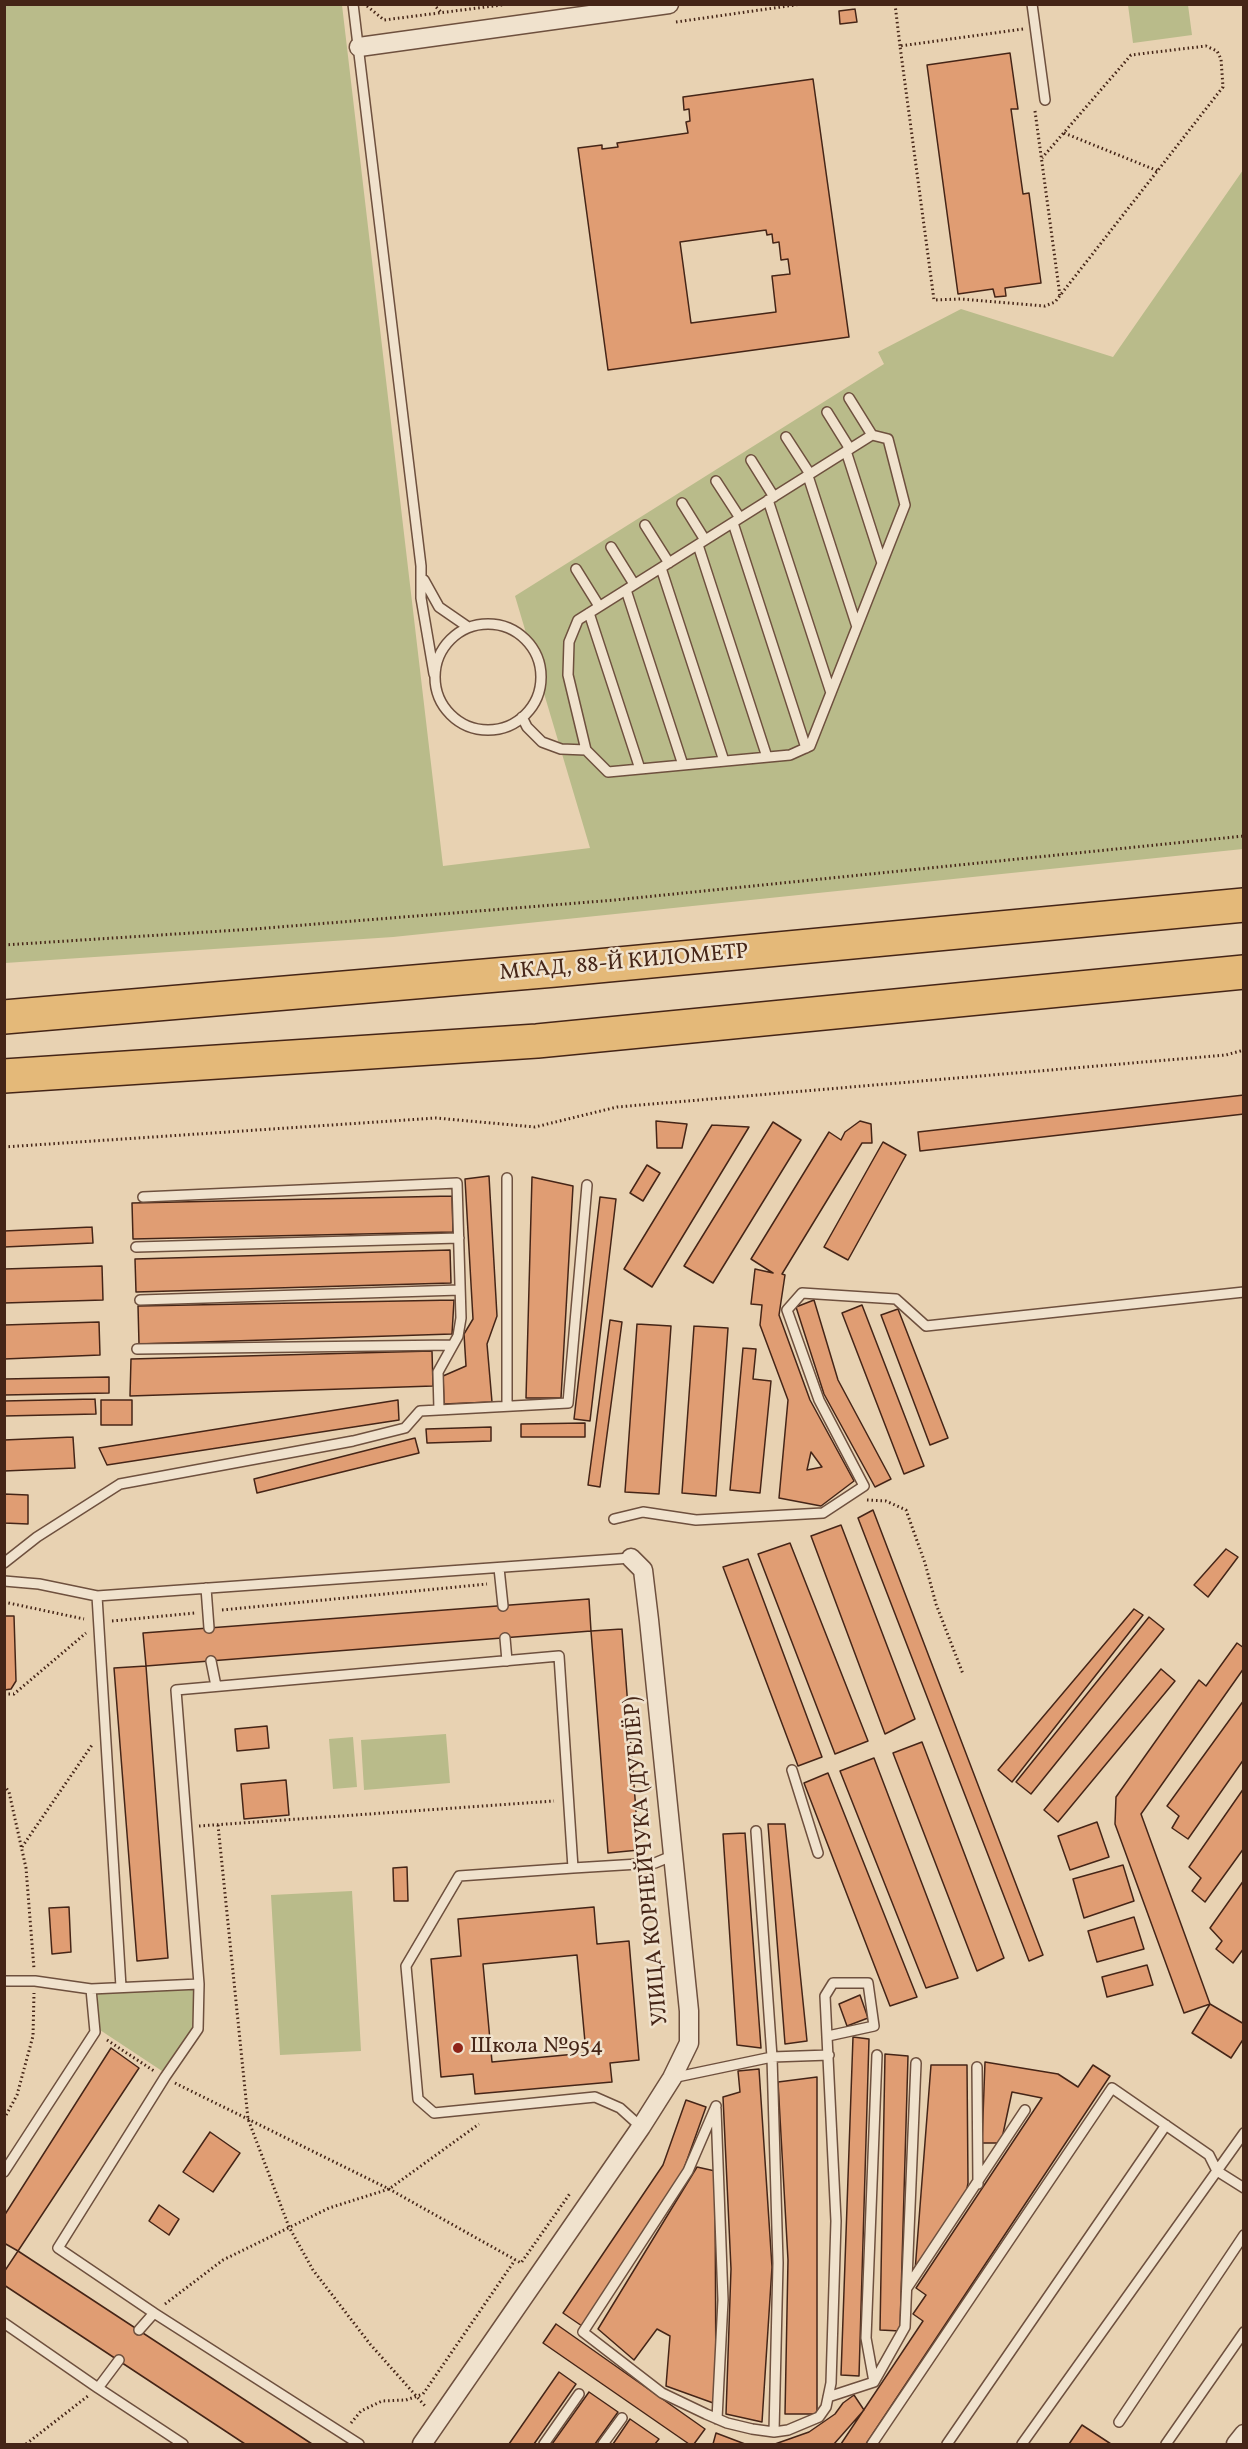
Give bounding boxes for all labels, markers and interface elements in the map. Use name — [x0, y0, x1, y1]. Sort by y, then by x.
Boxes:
street label: МКАД, 88-Й КИЛОМЕТР — [499, 940, 749, 988]
street label: УЛИЦА КОРНЕЙЧУКА (ДУБЛЁР) — [620, 1695, 676, 2027]
place label: Школа №954 — [470, 2035, 603, 2061]
marker: Школа №954 — [451, 2041, 465, 2055]

